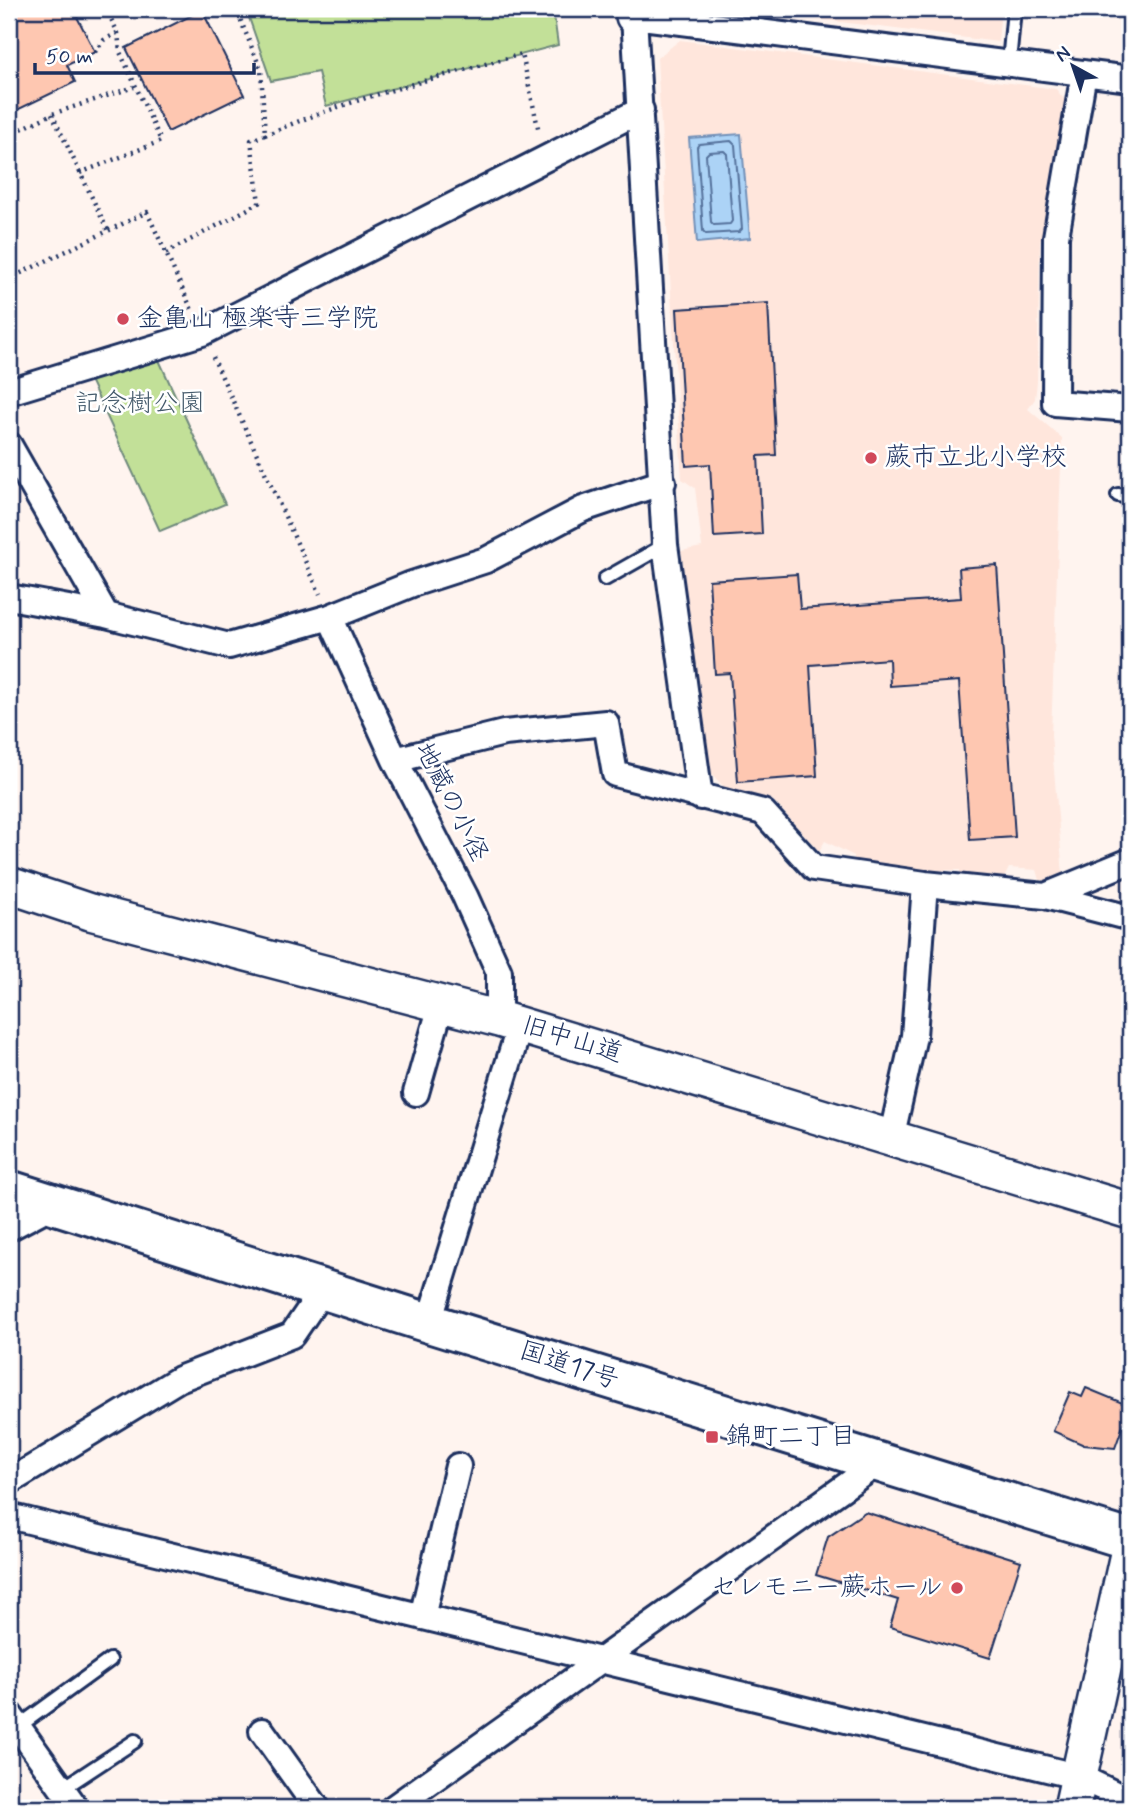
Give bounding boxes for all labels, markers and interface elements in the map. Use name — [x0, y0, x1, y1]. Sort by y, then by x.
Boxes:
scale bar — [35, 32, 254, 76]
north arrow — [1038, 32, 1108, 102]
text: N — [1050, 40, 1076, 68]
text: 50 m — [46, 43, 93, 71]
place label: 金亀山 極楽寺三学院 — [137, 302, 378, 336]
marker: 金亀山 極楽寺三学院 — [115, 311, 131, 327]
park label: 記念樹公園 — [75, 387, 205, 421]
place label: 蕨市立北小学校 — [885, 441, 1067, 475]
marker: 蕨市立北小学校 — [863, 450, 879, 466]
street label: 地蔵の小径 — [406, 736, 496, 868]
street label: 旧中山道 — [517, 1009, 627, 1071]
street label: 国道17号 — [515, 1334, 623, 1398]
place label: 錦町二丁目 — [726, 1420, 856, 1454]
marker: 錦町二丁目 — [704, 1429, 720, 1445]
place label: セレモニー蕨ホール — [711, 1571, 943, 1605]
marker: セレモニー蕨ホール — [949, 1580, 965, 1596]

